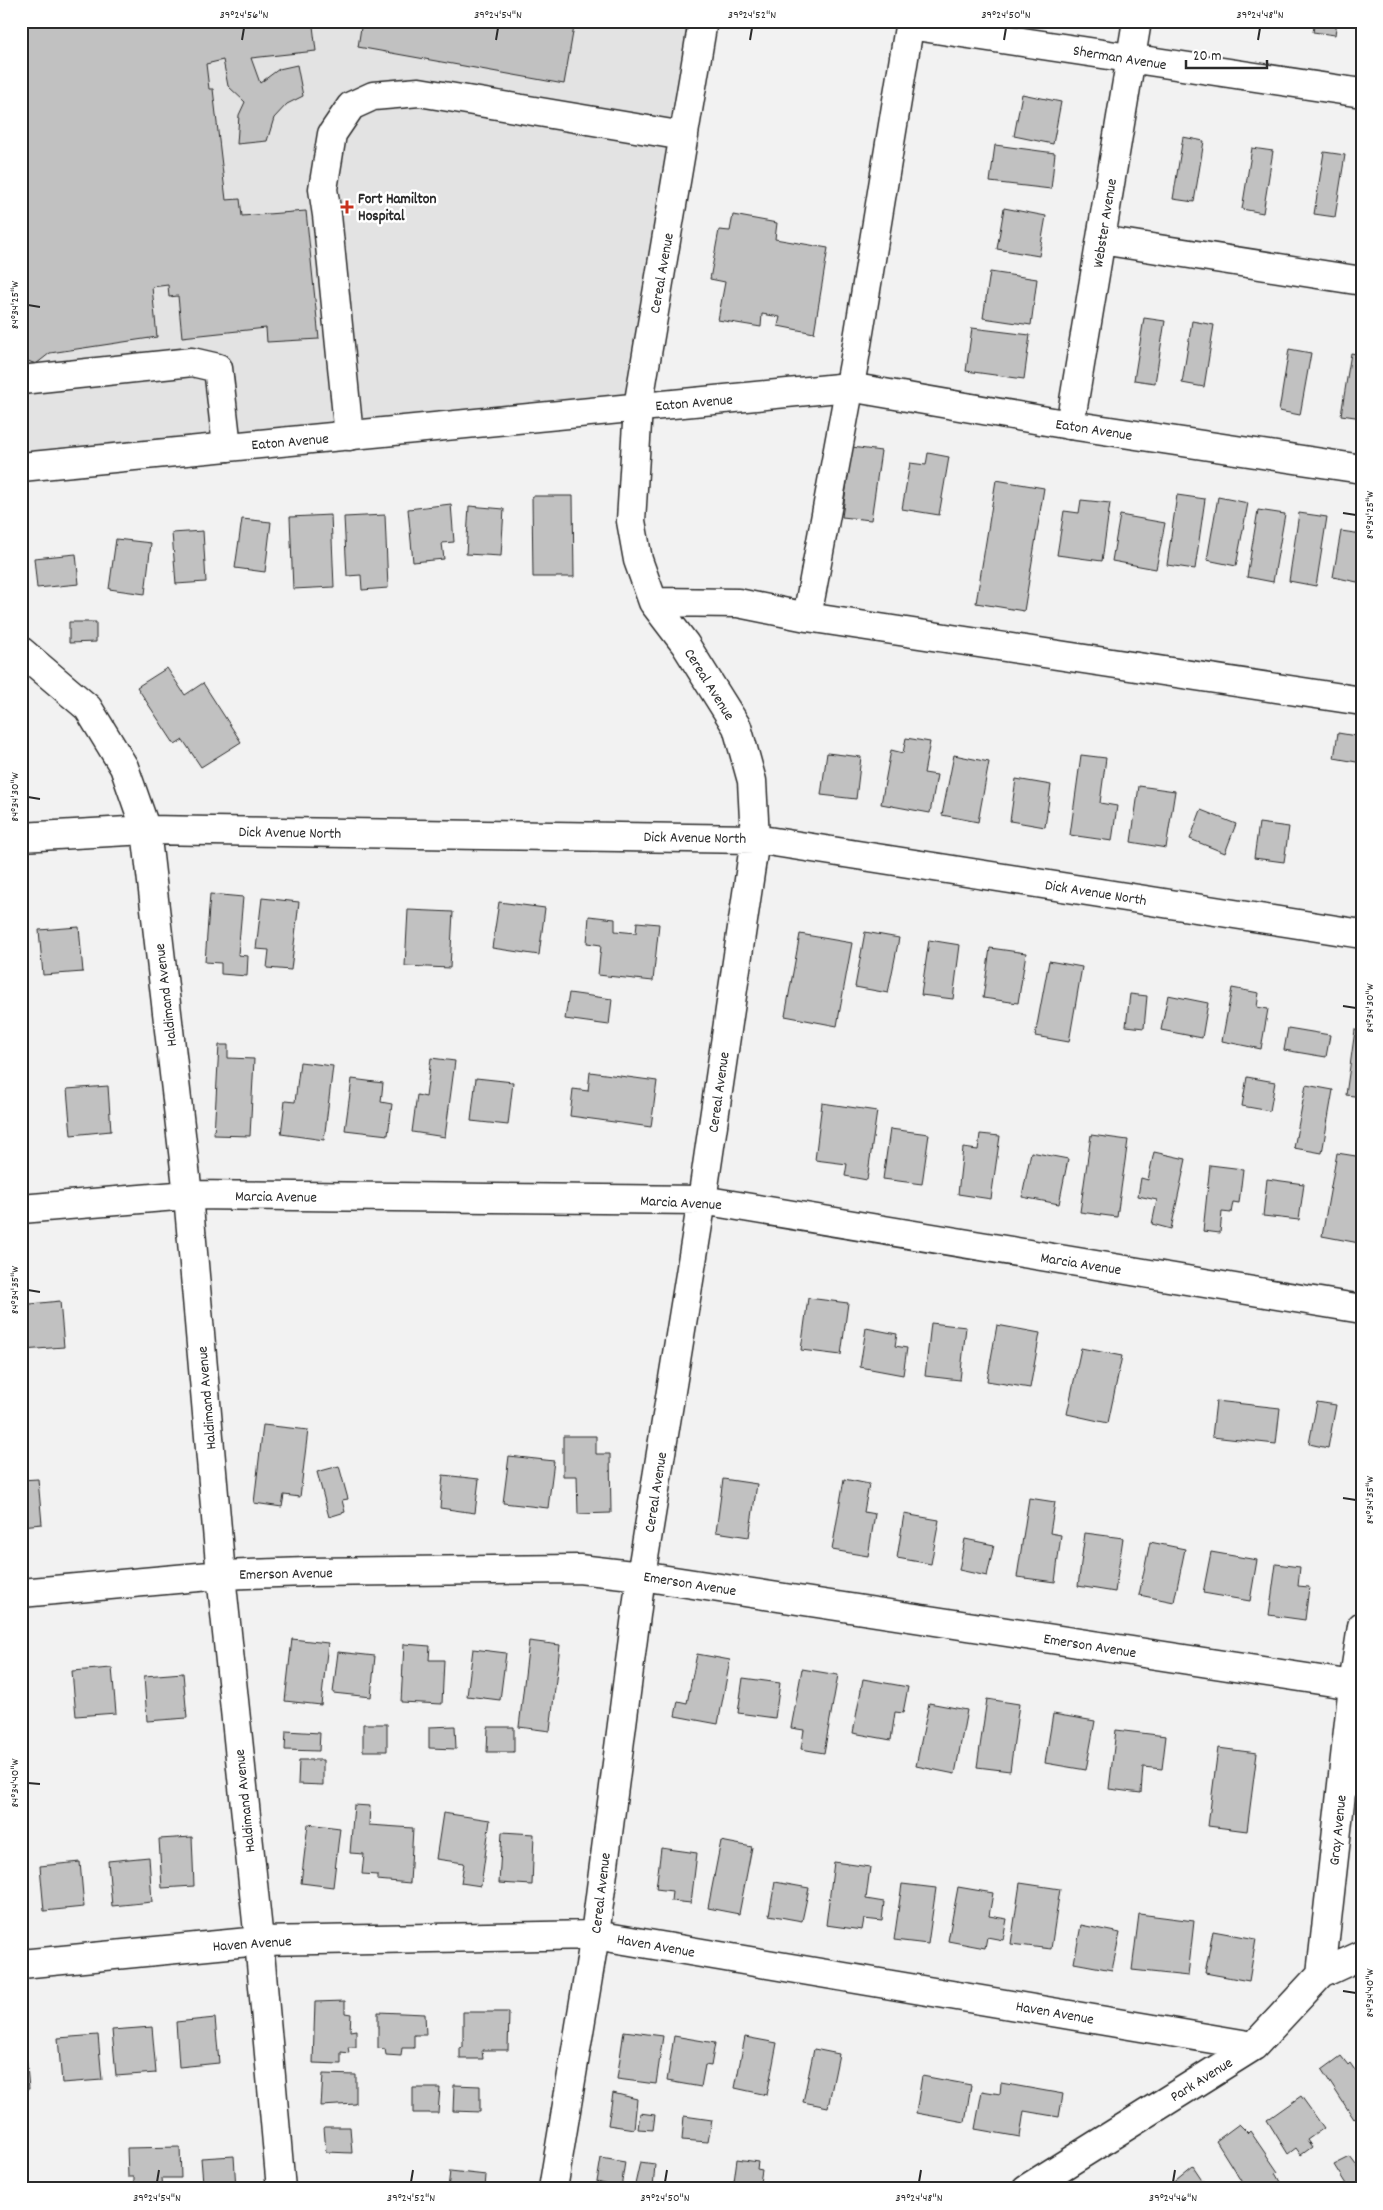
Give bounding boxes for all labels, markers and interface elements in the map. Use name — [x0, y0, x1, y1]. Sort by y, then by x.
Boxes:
text: 39°24'56"N — [220, 7, 269, 24]
text: 39°24'54"N — [474, 7, 522, 24]
text: 39°24'52"N — [728, 7, 776, 24]
text: 39°24'50"N — [981, 7, 1031, 24]
text: 39°24'48"N — [1236, 7, 1284, 24]
scale bar — [1186, 38, 1267, 70]
street label: Sherman Avenue — [1071, 41, 1168, 77]
text: 20 m — [1193, 46, 1221, 68]
street label: Webster Avenue — [1088, 177, 1124, 270]
place label: Fort Hamilton Hospital — [358, 189, 436, 228]
marker: Fort Hamilton Hospital — [340, 200, 354, 214]
street label: Cereal Avenue — [645, 231, 681, 315]
text: 84°34'25"W — [7, 281, 24, 329]
street label: Eaton Avenue — [655, 390, 734, 418]
street label: Eaton Avenue — [1054, 414, 1134, 448]
street label: Eaton Avenue — [251, 429, 330, 457]
text: 84°34'25"W — [1362, 491, 1379, 539]
street label: Cereal Avenue — [677, 645, 739, 726]
text: 84°34'30"W — [7, 772, 24, 822]
street label: Dick Avenue North — [238, 822, 342, 846]
street label: Dick Avenue North — [643, 827, 747, 851]
street label: Dick Avenue North — [1043, 875, 1148, 913]
street label: Haldimand Avenue — [150, 941, 184, 1048]
text: 84°34'30"W — [1362, 983, 1379, 1033]
street label: Cereal Avenue — [703, 1050, 737, 1134]
street label: Marcia Avenue — [235, 1186, 317, 1210]
street label: Marcia Avenue — [640, 1191, 723, 1217]
street label: Marcia Avenue — [1039, 1248, 1123, 1282]
text: 84°34'35"W — [7, 1266, 24, 1314]
street label: Haldimand Avenue — [192, 1345, 223, 1451]
street label: Cereal Avenue — [640, 1450, 674, 1534]
text: 84°34'35"W — [1362, 1476, 1379, 1524]
street label: Emerson Avenue — [239, 1563, 333, 1587]
street label: Emerson Avenue — [642, 1567, 738, 1603]
street label: Emerson Avenue — [1042, 1629, 1138, 1665]
street label: Haldimand Avenue — [230, 1748, 262, 1854]
text: 84°34'40"W — [7, 1758, 24, 1808]
street label: Gray Avenue — [1324, 1793, 1354, 1867]
street label: Cereal Avenue — [586, 1851, 618, 1935]
street label: Haven Avenue — [615, 1929, 697, 1965]
street label: Haven Avenue — [212, 1931, 293, 1959]
text: 84°34'40"W — [1362, 1968, 1379, 2018]
street label: Haven Avenue — [1014, 1996, 1096, 2032]
street label: Park Avenue — [1167, 2053, 1238, 2109]
text: 39°24'54"N — [133, 2190, 181, 2207]
text: 39°24'52"N — [387, 2190, 435, 2207]
text: 39°24'50"N — [640, 2190, 690, 2207]
text: 39°24'48"N — [895, 2190, 943, 2207]
text: 39°24'46"N — [1149, 2190, 1197, 2207]

